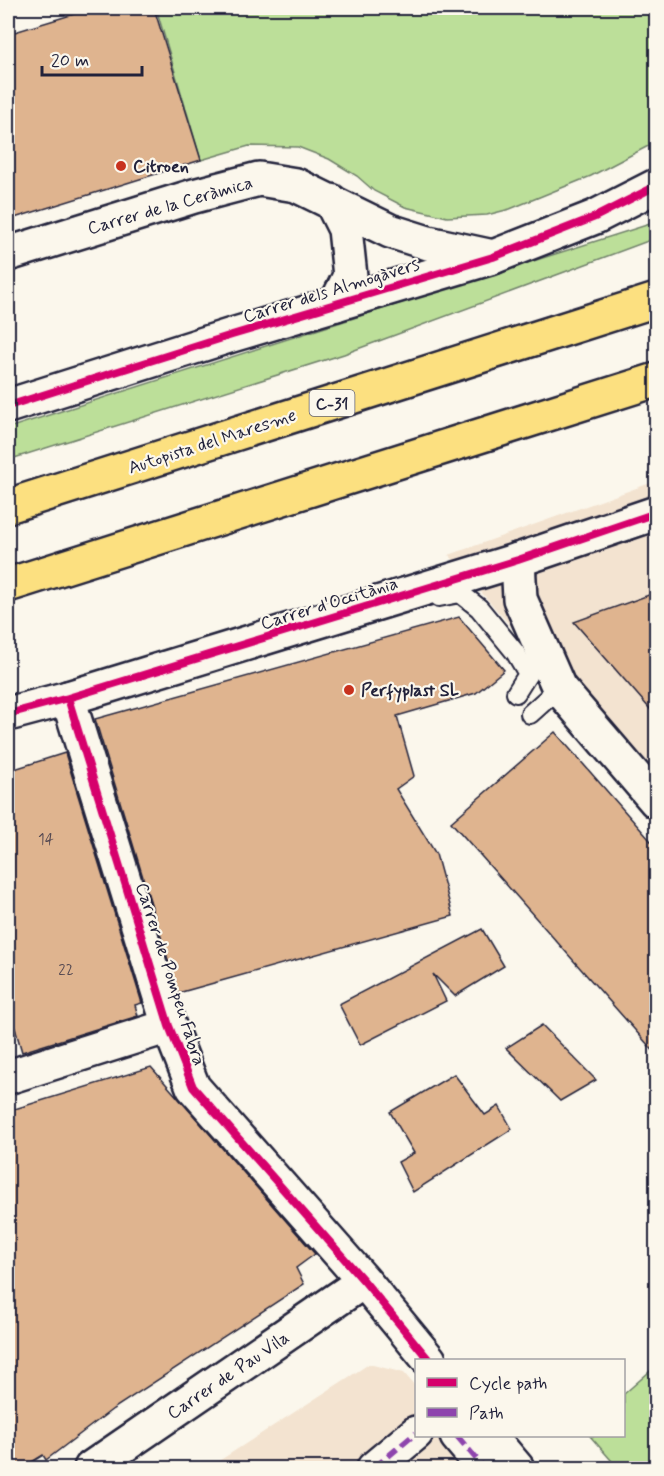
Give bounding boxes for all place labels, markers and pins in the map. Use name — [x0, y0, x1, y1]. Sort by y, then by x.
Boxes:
place label: Citroen — [133, 155, 189, 179]
marker: Citroen — [114, 159, 128, 173]
place label: Perfyplast SL — [361, 679, 459, 703]
marker: Perfyplast SL — [342, 683, 356, 697]

